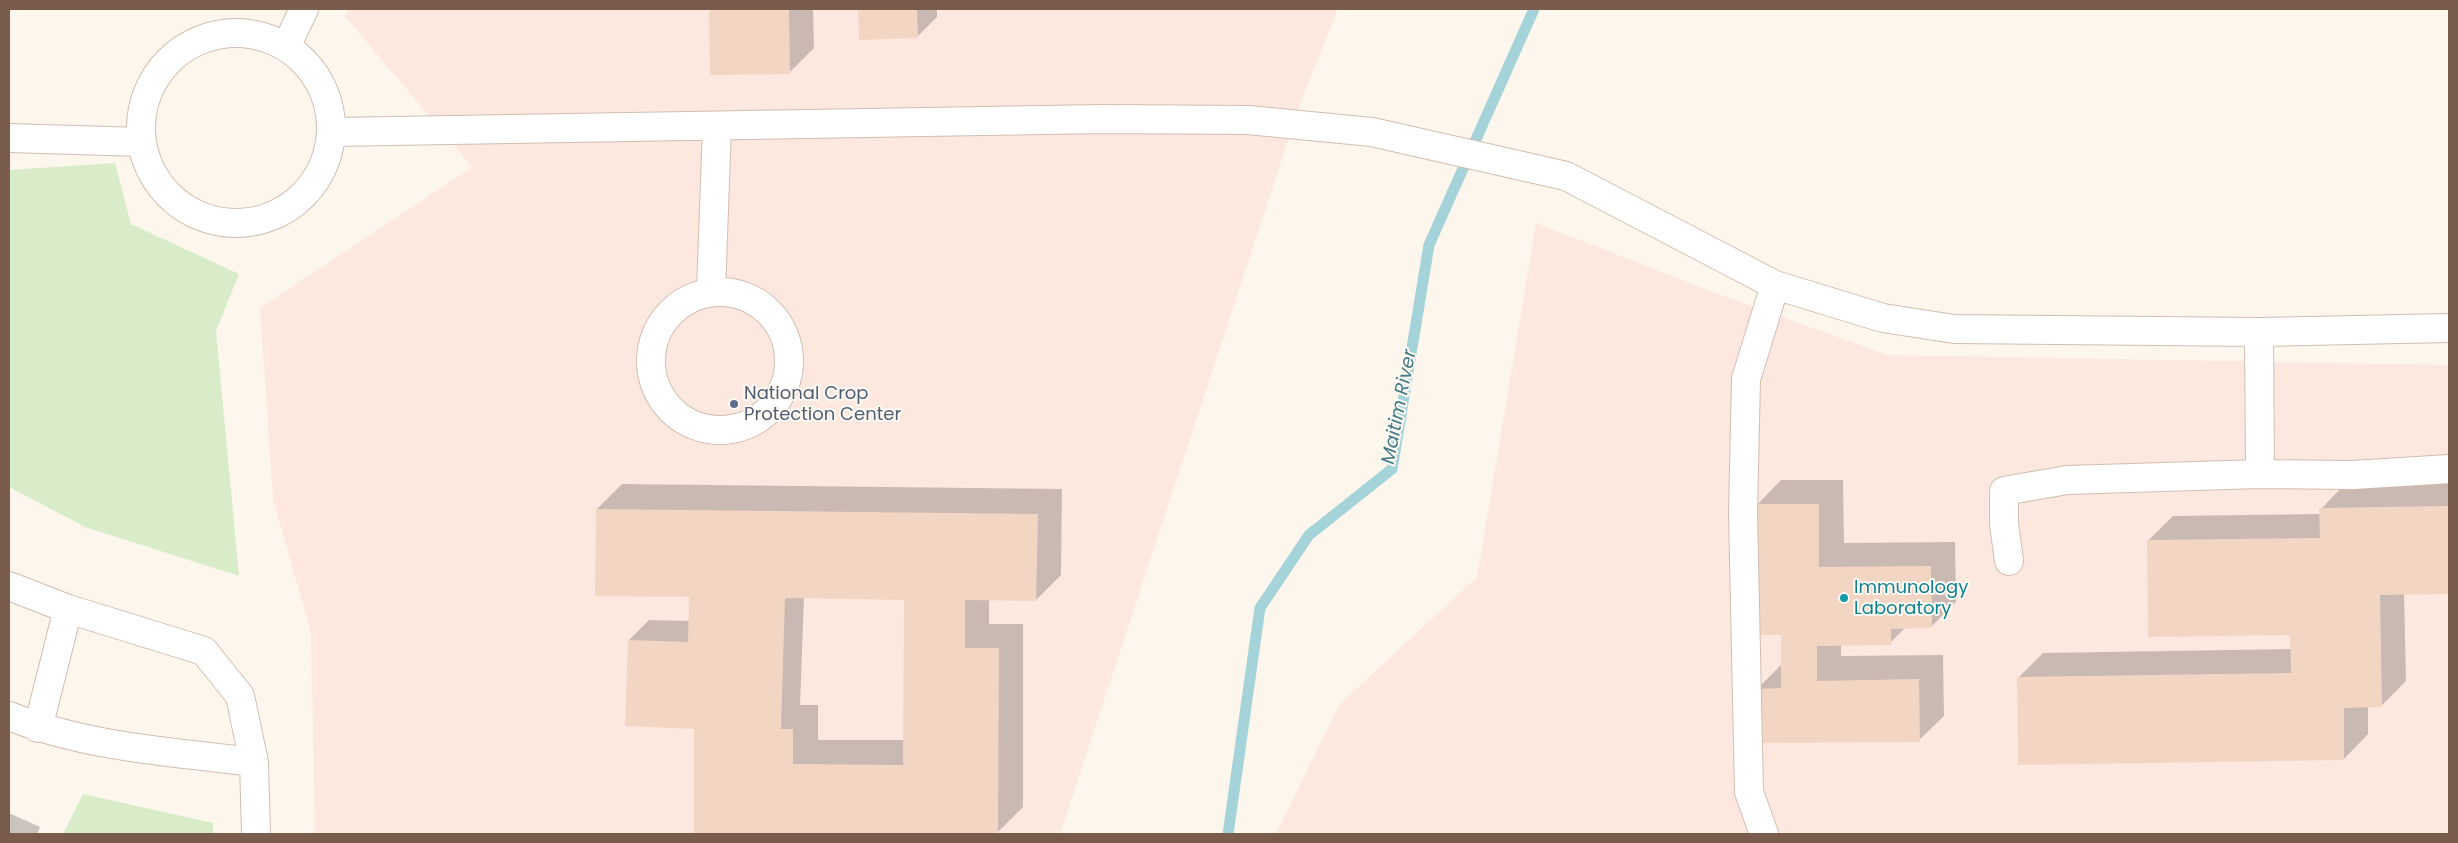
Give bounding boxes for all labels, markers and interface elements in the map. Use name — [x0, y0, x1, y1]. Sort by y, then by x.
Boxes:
water label: Maitim River — [1378, 348, 1422, 466]
place label: National Crop Protection Center — [744, 383, 901, 426]
marker: National Crop Protection Center — [728, 398, 740, 410]
place label: Immunology Laboratory — [1854, 577, 1968, 620]
marker: Immunology Laboratory — [1838, 592, 1850, 604]

